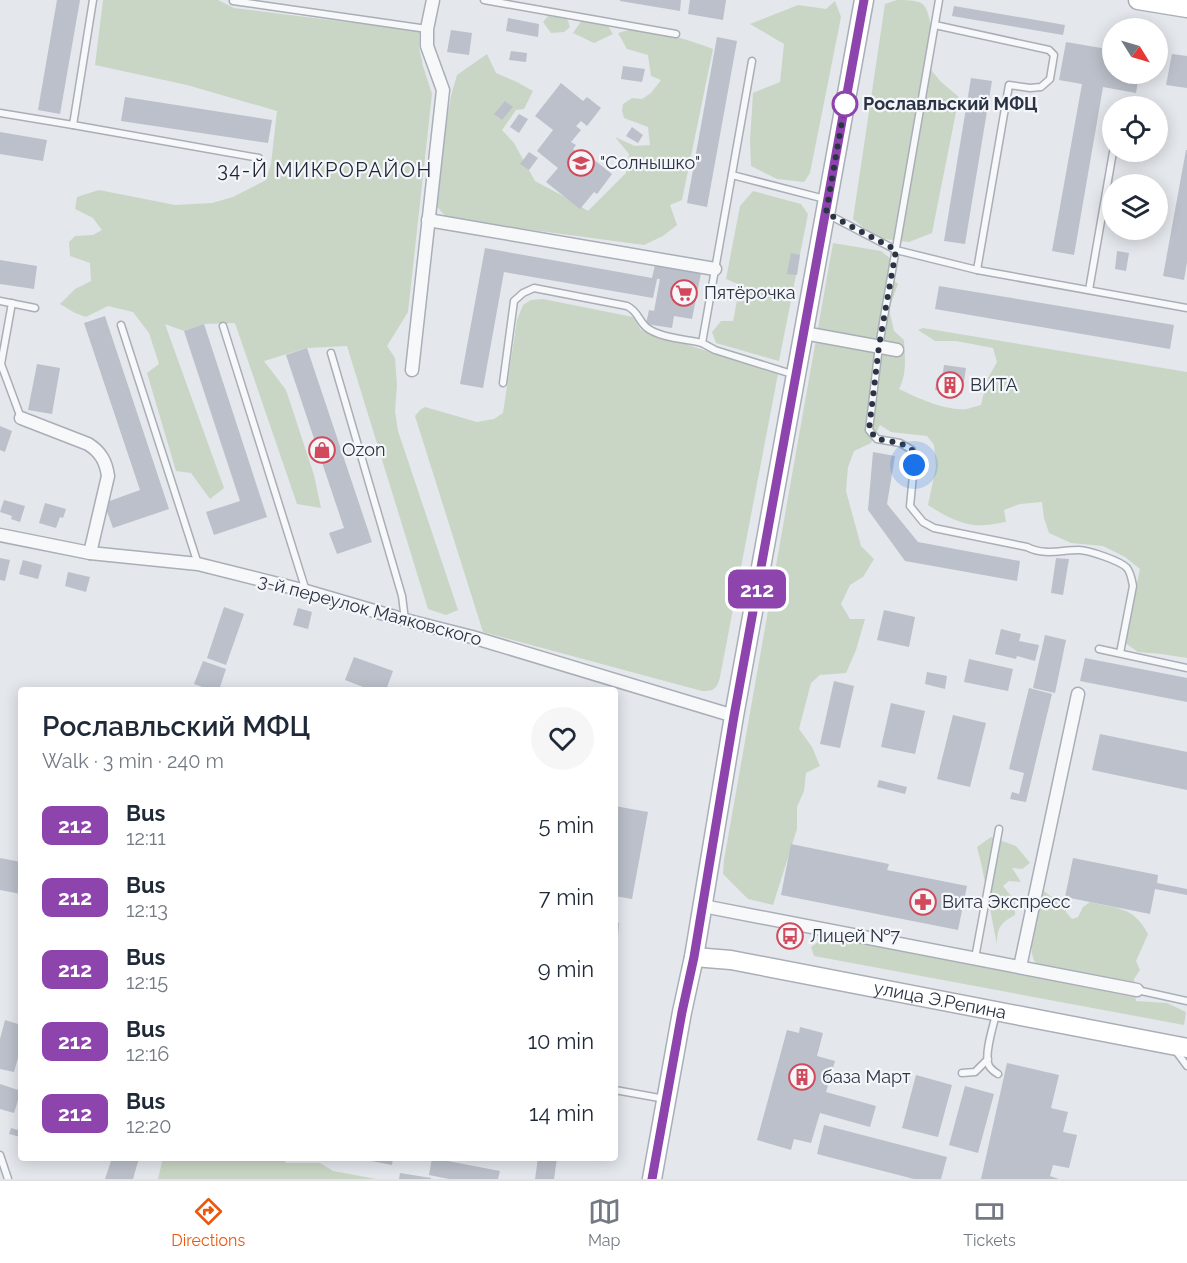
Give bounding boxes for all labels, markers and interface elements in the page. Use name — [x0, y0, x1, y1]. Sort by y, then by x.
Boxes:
north arrow — [1102, 18, 1168, 84]
map controls — [1102, 18, 1168, 240]
marker: Рославльский МФЦ — [832, 91, 858, 117]
place label: Рославльский МФЦ — [863, 93, 1038, 114]
button: locate — [1102, 96, 1168, 162]
school or university icon: "Солнышко" — [566, 148, 596, 178]
place label: "Солнышко" — [600, 152, 700, 173]
district label: 34-Й МИКРОРАЙОН — [217, 158, 433, 182]
button: layers — [1102, 174, 1168, 240]
supermarket icon: Пятёрочка — [669, 278, 699, 308]
place label: Пятёрочка — [704, 282, 796, 303]
building icon: ВИТА — [935, 370, 965, 400]
place label: ВИТА — [970, 374, 1018, 395]
shop icon: Ozon — [307, 435, 337, 465]
place label: Ozon — [342, 439, 385, 460]
your location — [899, 450, 929, 480]
street label: 3-й переулок Маяковского — [256, 569, 485, 650]
line badge: 212 — [722, 570, 792, 608]
text: 212 — [740, 577, 774, 602]
button: heart — [531, 707, 594, 770]
text: Рославльский МФЦ — [42, 710, 311, 743]
text: Walk · 3 min · 240 m — [42, 749, 224, 773]
text: Bus — [126, 800, 165, 826]
text: 5 min — [539, 812, 594, 838]
text: 212 — [58, 813, 92, 838]
text: 12:11 — [126, 826, 166, 850]
text: Bus — [126, 872, 165, 898]
text: 7 min — [539, 884, 594, 910]
text: 212 — [58, 885, 92, 910]
pharmacy icon: Вита Экспресс — [908, 887, 938, 917]
place label: Вита Экспресс — [942, 891, 1071, 912]
text: 12:13 — [126, 898, 168, 922]
bus stop icon: Лицей №7 — [775, 921, 805, 951]
place label: Лицей №7 — [810, 925, 901, 946]
text: Bus — [126, 944, 165, 970]
text: 9 min — [538, 956, 594, 982]
text: 212 — [58, 957, 92, 982]
text: 12:15 — [126, 970, 168, 994]
street label: улица Э.Репина — [872, 977, 1008, 1023]
text: Bus — [126, 1016, 165, 1042]
text: 10 min — [528, 1028, 594, 1054]
text: 212 — [58, 1029, 92, 1054]
text: 12:16 — [126, 1042, 169, 1066]
building icon: база Март — [787, 1062, 817, 1092]
place label: база Март — [822, 1066, 911, 1087]
text: Bus — [126, 1088, 165, 1114]
text: 14 min — [529, 1100, 594, 1126]
text: 212 — [58, 1101, 92, 1126]
text: 12:20 — [126, 1114, 171, 1138]
tab: Directions — [171, 1195, 245, 1250]
tab: Map — [588, 1195, 621, 1250]
tab: Tickets — [963, 1195, 1016, 1250]

